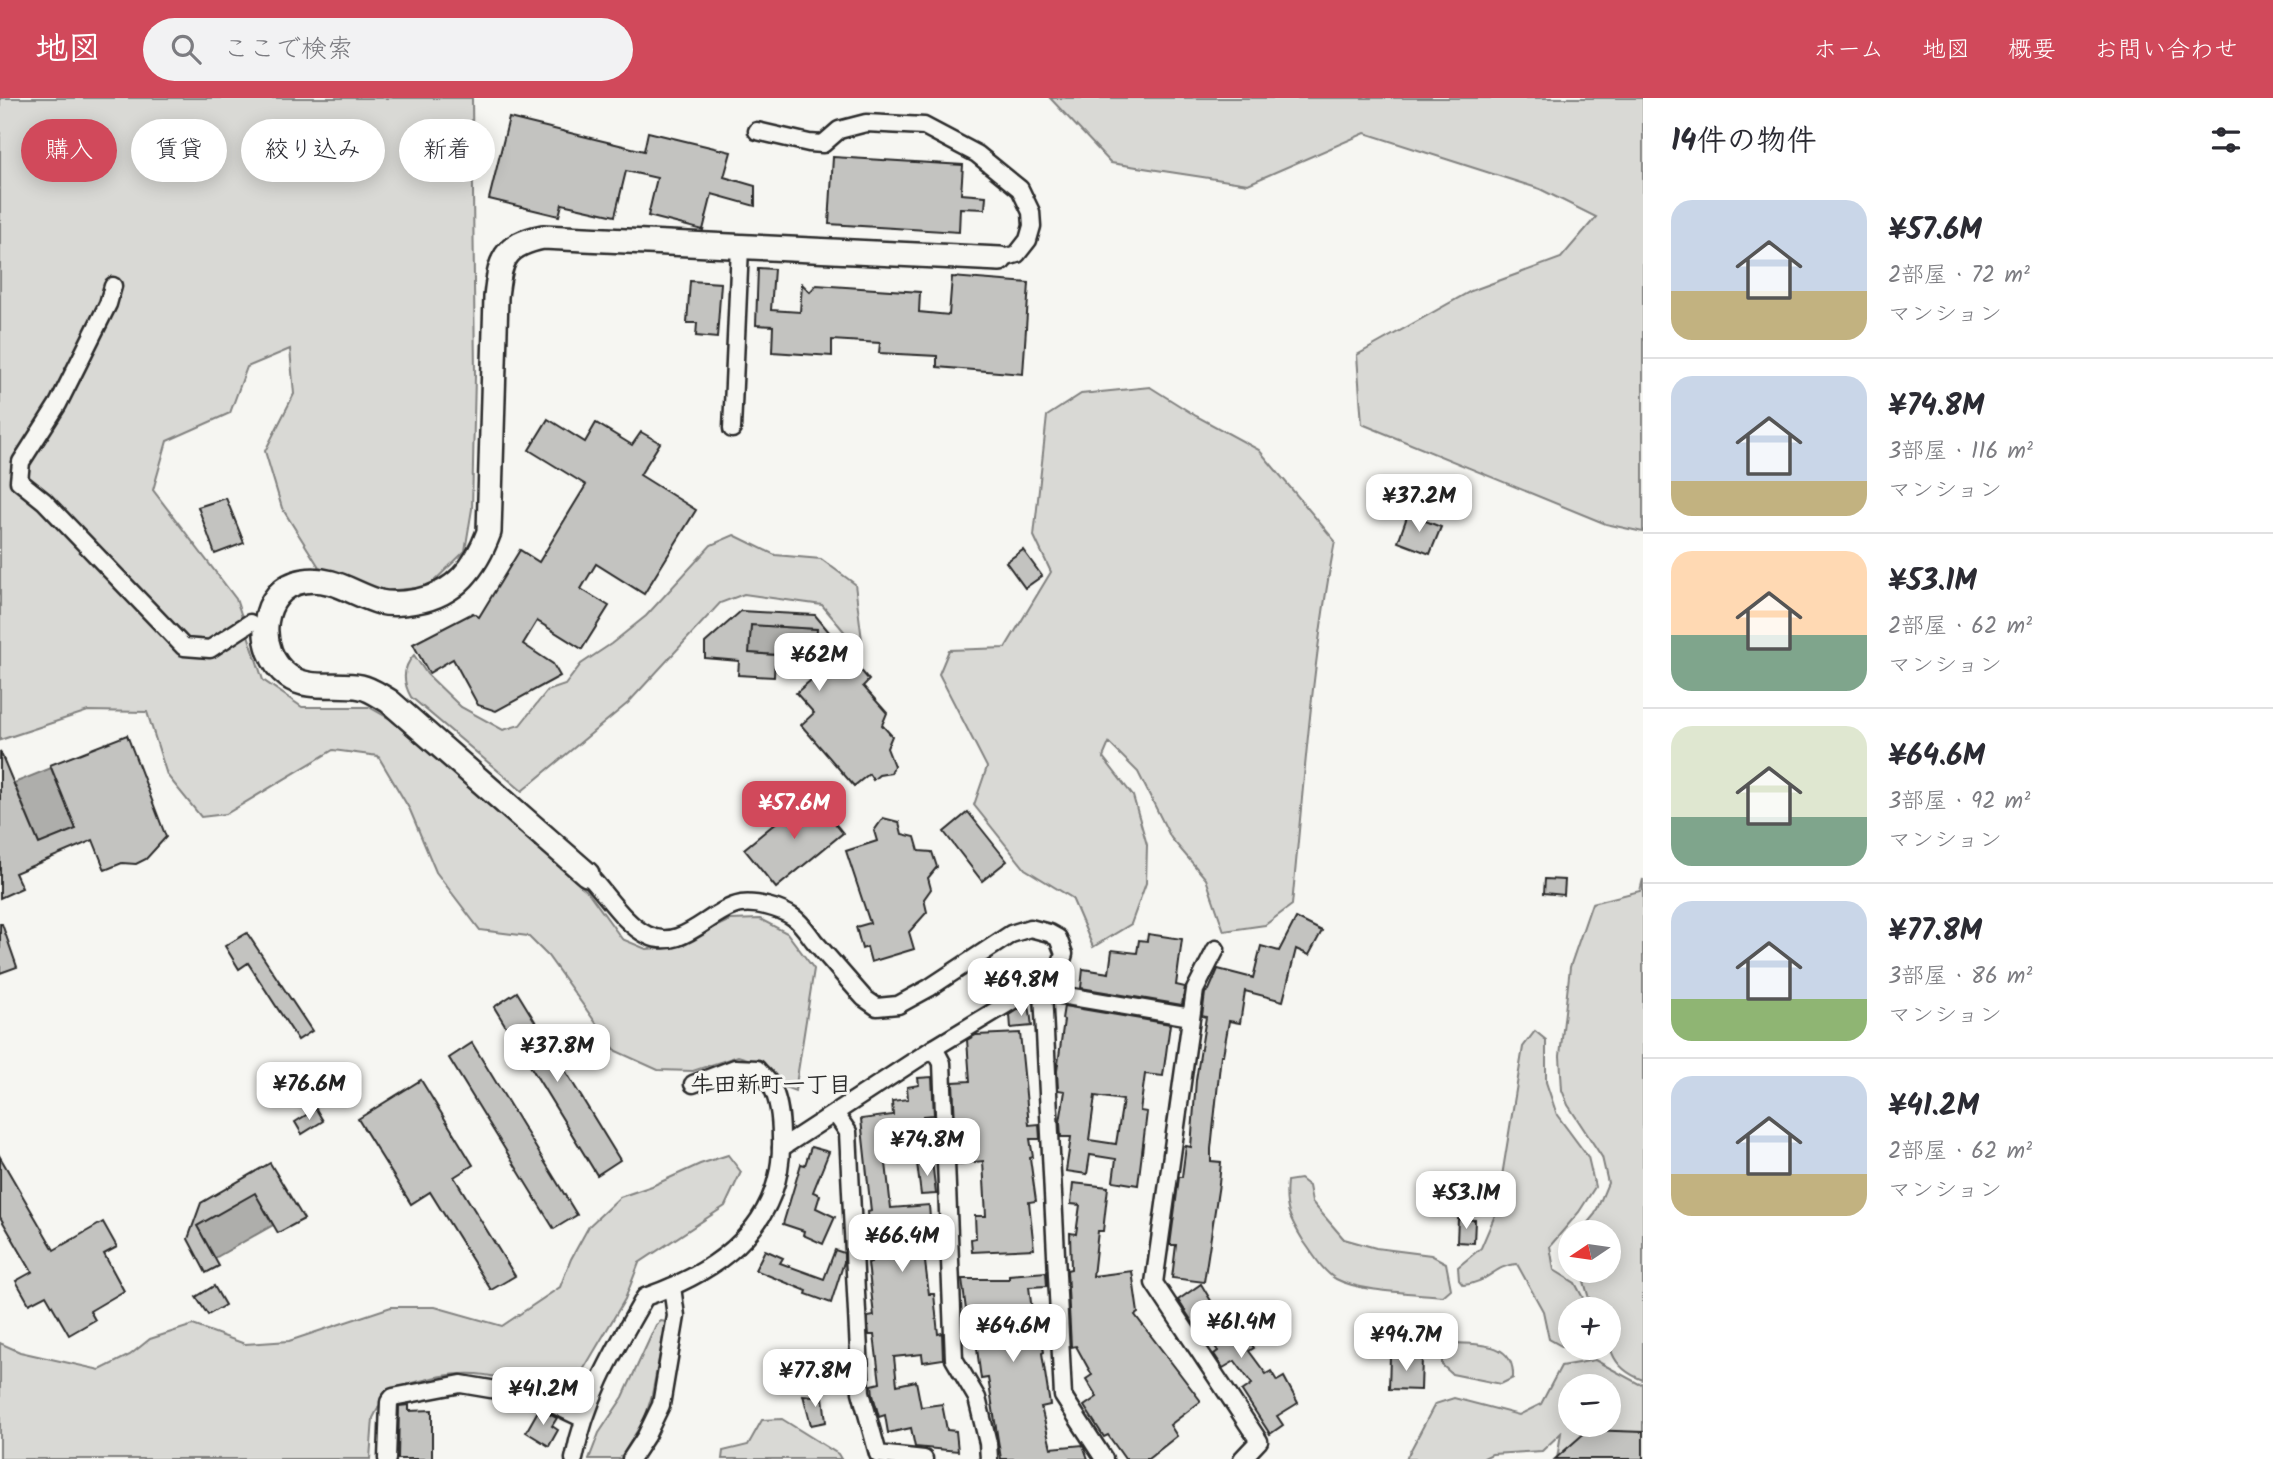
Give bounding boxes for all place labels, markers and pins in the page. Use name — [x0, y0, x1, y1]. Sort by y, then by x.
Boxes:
pin: ¥37.2M — [1362, 474, 1476, 534]
pin: ¥62M — [778, 634, 860, 693]
pin: ¥57.6M — [737, 782, 851, 841]
pin: ¥69.8M — [964, 958, 1078, 1018]
pin: ¥37.8M — [500, 1024, 614, 1084]
pin: ¥76.6M — [252, 1062, 366, 1122]
pin: ¥74.8M — [870, 1118, 984, 1178]
pin: ¥53.1M — [1409, 1172, 1523, 1231]
pin: ¥66.4M — [845, 1214, 959, 1274]
pin: ¥61.4M — [1184, 1300, 1298, 1360]
pin: ¥64.6M — [956, 1304, 1070, 1364]
pin: ¥94.7M — [1349, 1314, 1463, 1373]
pin: ¥77.8M — [758, 1350, 872, 1409]
pin: ¥41.2M — [486, 1368, 600, 1427]

